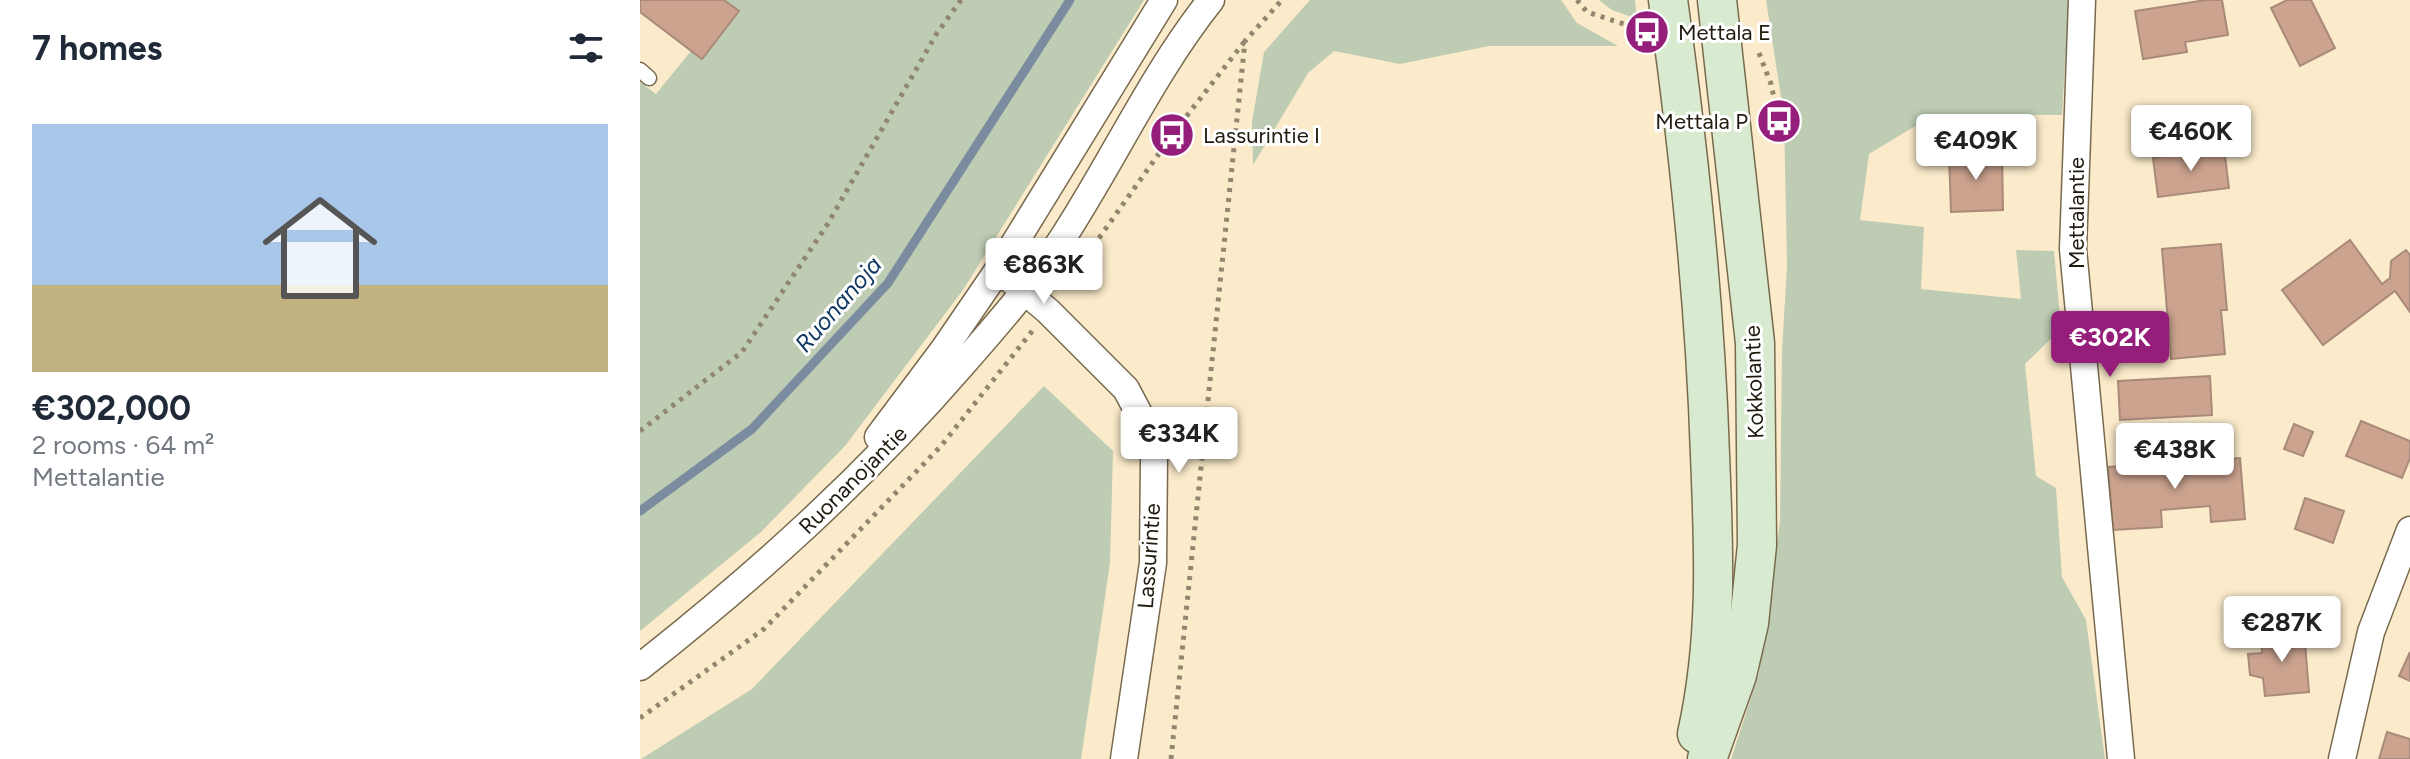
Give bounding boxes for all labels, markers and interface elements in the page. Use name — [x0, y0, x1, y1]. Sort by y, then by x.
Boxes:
bus stop icon: Mettala E — [1623, 8, 1671, 56]
place label: Mettala E — [1678, 19, 1771, 46]
icon: filters — [564, 26, 608, 70]
text: 7 homes — [32, 28, 162, 69]
bus stop icon: Mettala P — [1755, 97, 1803, 145]
pin: €460K — [2135, 105, 2247, 173]
place label: Mettala P — [1655, 108, 1748, 135]
bus stop icon: Lassurintie I — [1148, 111, 1196, 159]
pin: €409K — [1920, 114, 2032, 182]
text: €460K — [2149, 115, 2233, 147]
place label: Lassurintie I — [1203, 122, 1320, 149]
text: €409K — [1934, 124, 2018, 156]
street label: Mettalantie — [2063, 157, 2090, 269]
icon: home — [248, 176, 392, 320]
pin: €863K — [988, 238, 1100, 306]
text: €863K — [1004, 248, 1084, 280]
water label: Ruonanoja — [789, 250, 887, 358]
pin: €302K — [2054, 311, 2166, 379]
text: €302K — [2069, 321, 2151, 353]
street label: Kokkolantie — [1739, 325, 1769, 439]
text: €302,000 — [32, 388, 191, 429]
pin: €334K — [1123, 407, 1235, 475]
text: €334K — [1139, 417, 1219, 449]
street label: Ruonanojantie — [793, 420, 913, 540]
pin: €438K — [2119, 423, 2231, 491]
text: 2 rooms · 64 m² — [32, 429, 214, 461]
text: €438K — [2134, 433, 2216, 465]
text: Mettalantie — [32, 461, 165, 493]
street label: Lassurintie — [1132, 502, 1166, 610]
pin: €287K — [2226, 596, 2338, 664]
text: €287K — [2242, 606, 2322, 638]

